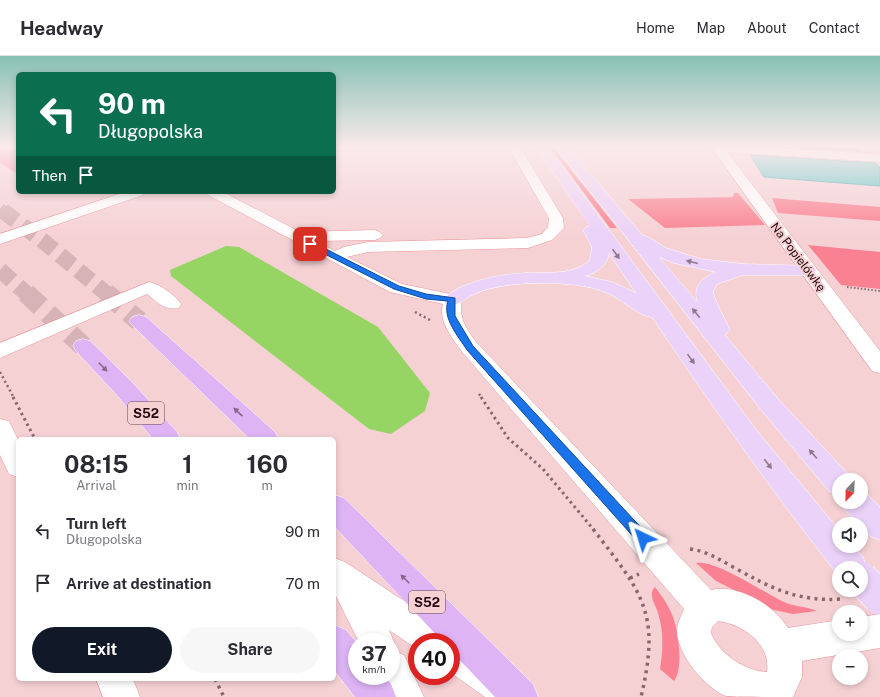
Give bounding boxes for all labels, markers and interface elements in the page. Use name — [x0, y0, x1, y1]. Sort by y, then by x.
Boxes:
text: Headway — [20, 17, 103, 39]
text: Home — [636, 20, 675, 36]
text: Map — [697, 20, 725, 36]
text: About — [747, 20, 787, 36]
text: Contact — [809, 20, 860, 36]
text: 90 m — [98, 87, 166, 120]
icon: left — [32, 88, 84, 140]
text: Długopolska — [98, 121, 203, 142]
icon: arrive — [75, 164, 97, 186]
text: Then — [32, 167, 67, 184]
street label: Na Popielówkę — [768, 220, 829, 294]
pin — [293, 227, 327, 261]
icon: arrive — [299, 233, 321, 255]
one-way arrow — [612, 249, 621, 260]
one-way arrow — [686, 259, 698, 265]
one-way arrow — [692, 308, 700, 318]
one-way arrow — [687, 353, 695, 364]
one-way arrow — [99, 362, 108, 372]
road number: S52 — [128, 402, 164, 424]
one-way arrow — [233, 408, 243, 417]
one-way arrow — [808, 449, 818, 459]
text: 08:15 — [64, 450, 128, 478]
text: 1 — [182, 450, 193, 478]
text: 160 — [246, 450, 288, 478]
one-way arrow — [763, 458, 772, 469]
north arrow — [832, 473, 868, 509]
map controls — [832, 473, 868, 685]
text: Arrival — [76, 478, 116, 493]
text: min — [176, 478, 198, 493]
text: m — [262, 478, 273, 493]
text: Turn left — [66, 515, 127, 532]
position arrow — [622, 517, 664, 559]
button: sound — [832, 517, 868, 553]
icon: left — [32, 520, 54, 542]
text: 90 m — [285, 523, 320, 540]
text: Długopolska — [66, 532, 142, 547]
button: search — [832, 561, 868, 597]
icon: arrive — [32, 572, 54, 594]
one-way arrow — [400, 574, 410, 584]
text: Arrive at destination — [66, 575, 211, 592]
text: 70 m — [285, 575, 320, 592]
road number: S52 — [409, 591, 445, 613]
button: + — [832, 605, 868, 641]
button: Exit — [32, 627, 172, 673]
button: Share — [180, 627, 320, 673]
speed limit sign: 40 — [408, 633, 460, 685]
text: 37 — [361, 642, 387, 666]
button: − — [832, 649, 868, 685]
text: km/h — [362, 663, 386, 675]

